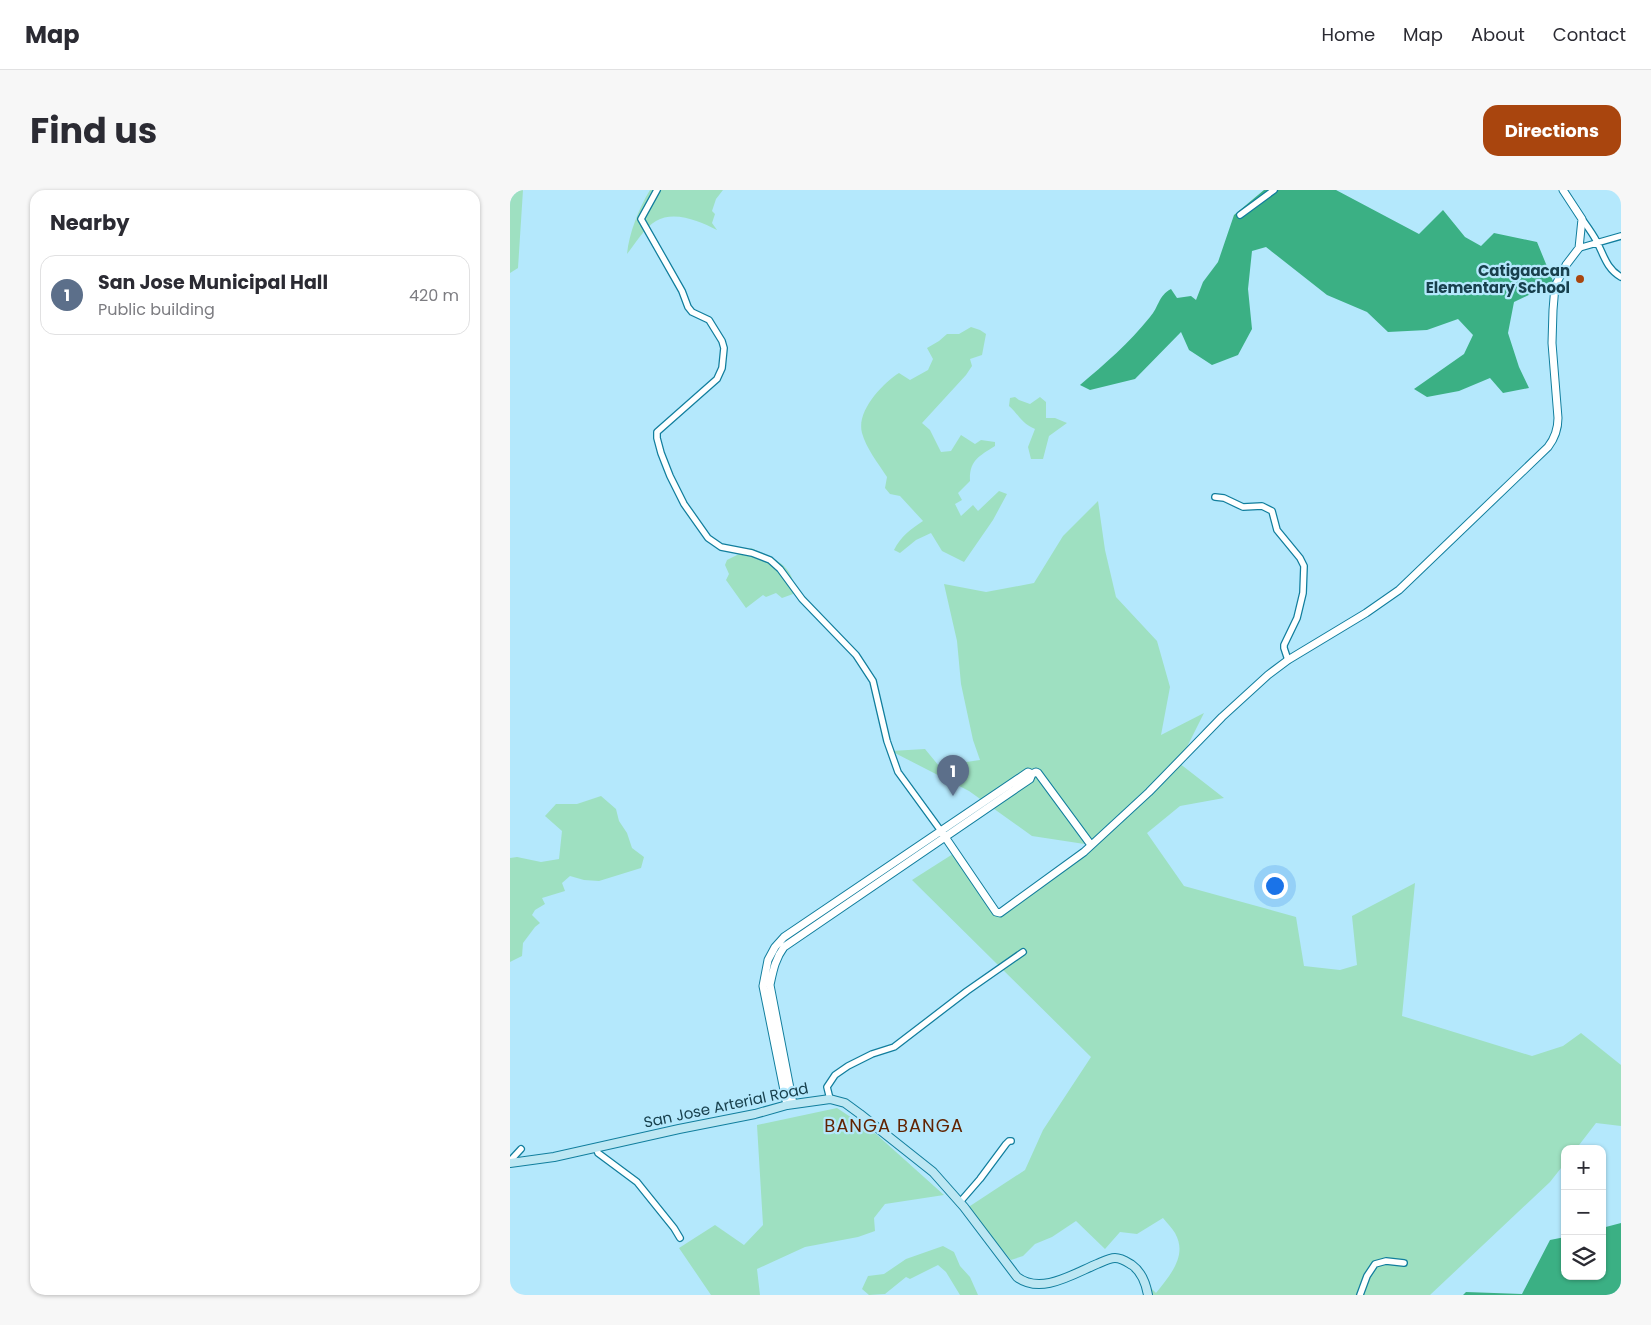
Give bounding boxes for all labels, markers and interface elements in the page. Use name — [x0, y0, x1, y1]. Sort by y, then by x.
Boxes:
text: Map — [25, 18, 80, 51]
text: Home — [1321, 22, 1375, 47]
text: Map — [1403, 22, 1443, 47]
text: About — [1471, 22, 1525, 47]
text: Contact — [1553, 22, 1626, 47]
button: Directions — [1483, 105, 1621, 156]
text: Find us — [30, 106, 157, 155]
text: Nearby — [50, 208, 130, 237]
place label: Catigaacan Elementary School — [1426, 260, 1570, 298]
text: San Jose Municipal Hall — [98, 269, 328, 296]
marker: Catigaacan Elementary School — [1574, 273, 1586, 285]
text: 1 — [64, 284, 70, 307]
text: 420 m — [409, 284, 459, 307]
text: Public building — [98, 298, 215, 321]
pin: 1 — [937, 755, 969, 796]
your location — [1262, 873, 1288, 899]
street label: San Jose Arterial Road — [642, 1077, 810, 1133]
district label: BANGA BANGA — [824, 1113, 964, 1138]
map controls — [1561, 1145, 1606, 1280]
button: + — [1561, 1145, 1606, 1190]
button: − — [1561, 1190, 1606, 1235]
button: layers — [1561, 1235, 1606, 1280]

